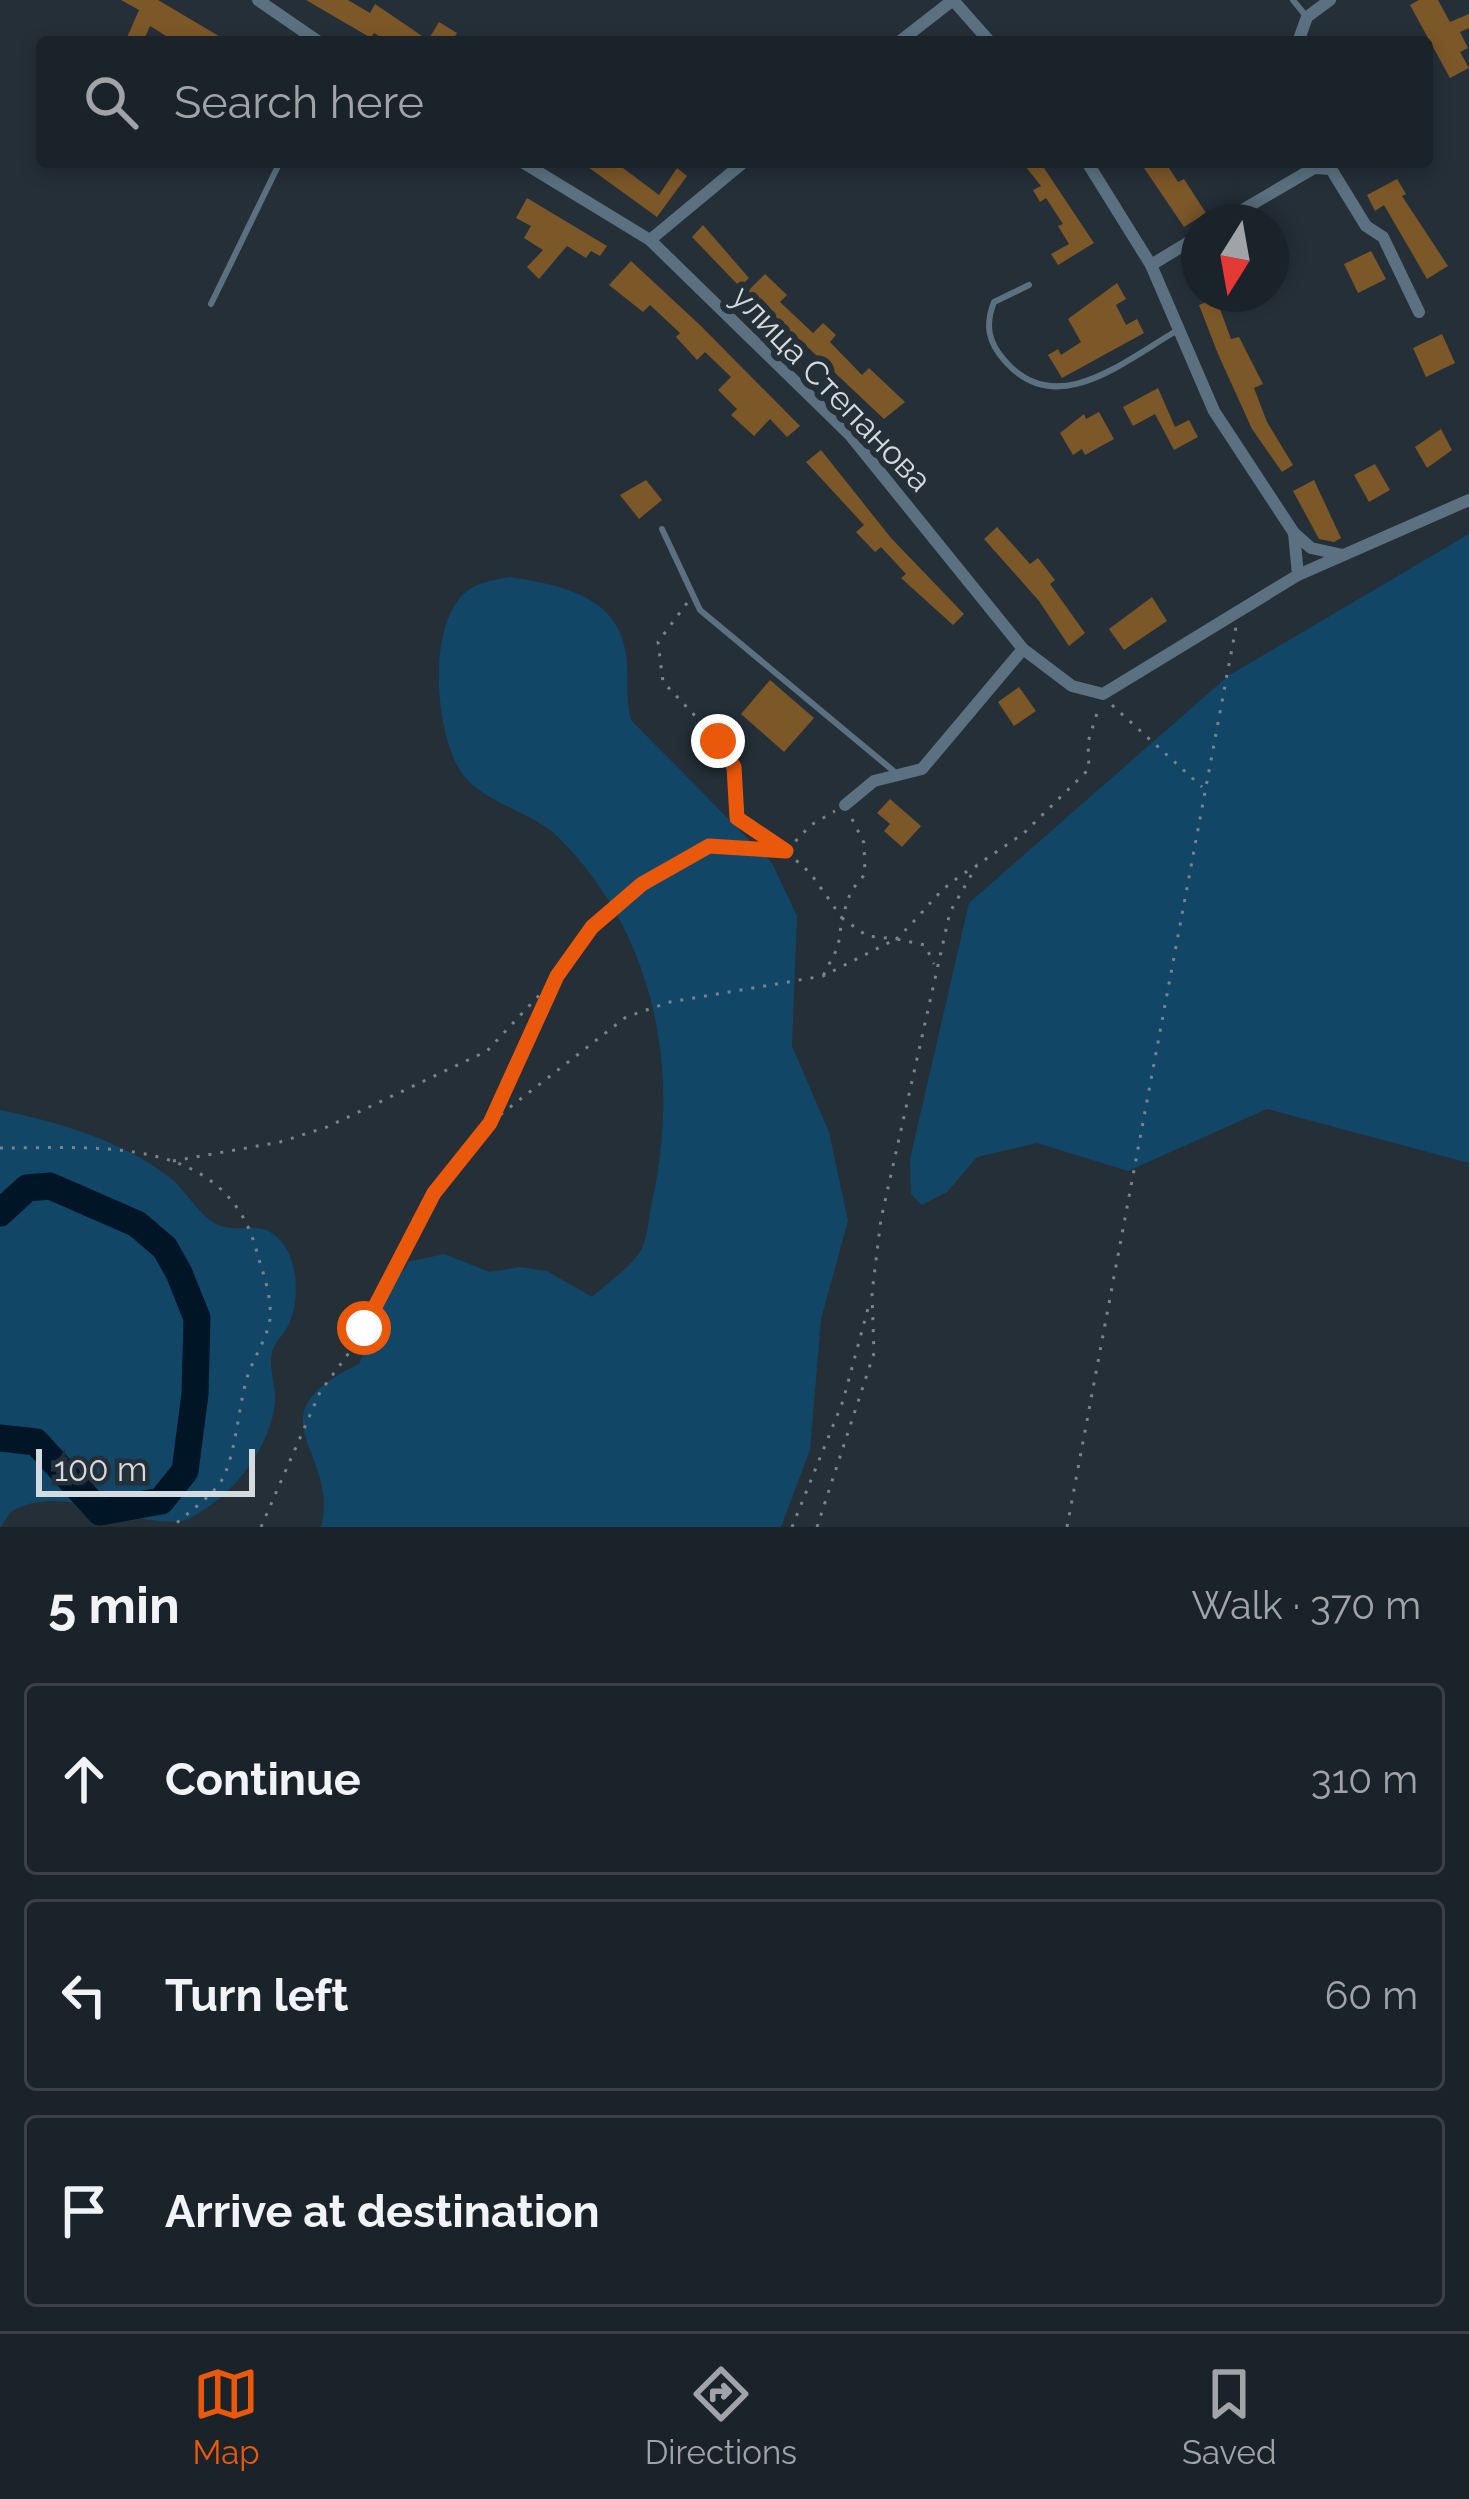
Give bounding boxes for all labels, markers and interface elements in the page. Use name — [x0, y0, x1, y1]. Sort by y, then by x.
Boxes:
search box — [36, 36, 1433, 168]
icon: search — [78, 69, 144, 135]
text: Search here — [174, 76, 424, 129]
north arrow — [1181, 204, 1289, 312]
street label: улица Степанова — [724, 277, 940, 499]
route end — [691, 714, 745, 768]
route start — [337, 1301, 391, 1355]
scale bar — [36, 1443, 255, 1496]
text: 100 m — [54, 1450, 147, 1489]
text: 5 min — [48, 1575, 180, 1635]
text: Walk · 370 m — [1191, 1582, 1421, 1628]
icon: ahead — [51, 1746, 117, 1812]
text: Continue — [165, 1753, 361, 1806]
text: 310 m — [1311, 1756, 1418, 1802]
icon: left — [51, 1962, 117, 2028]
text: Turn left — [165, 1969, 348, 2022]
text: 60 m — [1325, 1972, 1418, 2018]
icon: arrive — [51, 2178, 117, 2244]
text: Arrive at destination — [165, 2185, 600, 2238]
tab: Map — [193, 2361, 260, 2472]
tab: Directions — [645, 2361, 797, 2472]
tab: Saved — [1182, 2361, 1276, 2472]

